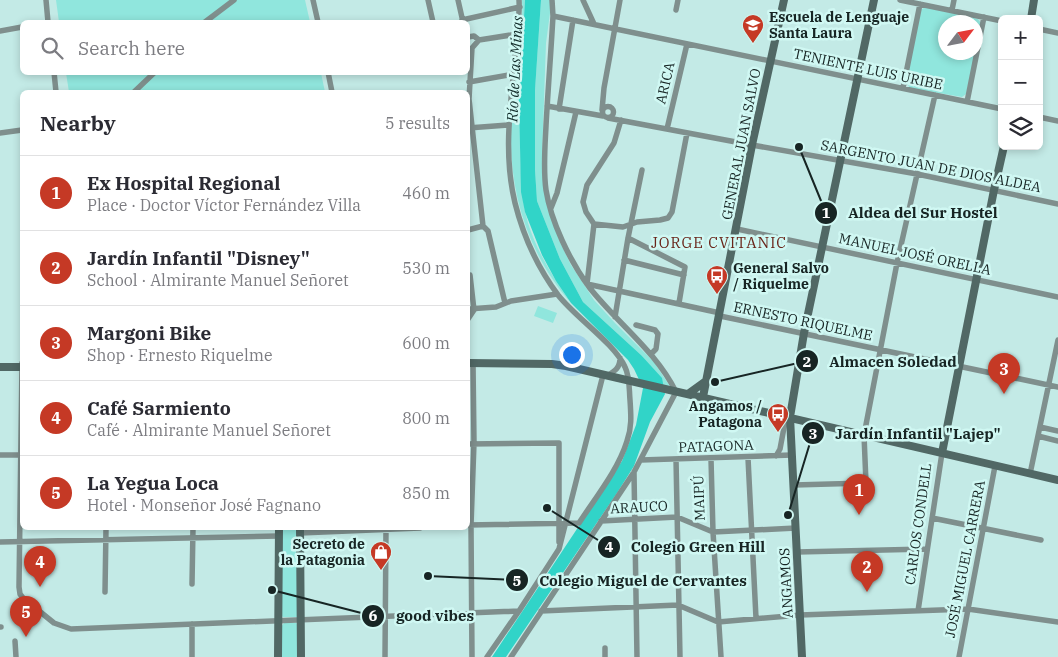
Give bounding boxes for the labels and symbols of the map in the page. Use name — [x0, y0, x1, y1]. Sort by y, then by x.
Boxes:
place label: Escuela de Lenguaje Santa Laura — [769, 8, 909, 42]
school or university icon: Escuela de Lenguaje Santa Laura — [741, 13, 765, 44]
water label: Río de Las Minas — [502, 15, 527, 123]
north arrow — [938, 15, 983, 60]
street label: TENIENTE LUIS URIBE — [792, 44, 944, 94]
street label: ARICA — [651, 60, 679, 106]
street label: GENERAL JUAN SALVO — [717, 67, 765, 221]
street label: SARGENTO JUAN DE DIOS ALDEA — [819, 136, 1043, 196]
callout: Aldea del Sur Hostel — [814, 198, 1008, 228]
text: 1 — [821, 203, 831, 222]
text: Aldea del Sur Hostel — [848, 203, 998, 222]
street label: MANUEL JOSÉ ORELLA — [837, 228, 993, 279]
district label: JORGE CVITANIC — [651, 233, 787, 252]
place label: General Salvo / Riquelme — [733, 259, 829, 293]
bus stop icon: General Salvo / Riquelme — [705, 264, 729, 295]
street label: ERNESTO RIQUELME — [732, 297, 874, 345]
your location — [559, 342, 585, 368]
callout: Almacen Soledad — [794, 346, 967, 376]
text: 2 — [802, 352, 812, 371]
text: Almacen Soledad — [829, 352, 957, 371]
pin: 3 — [988, 353, 1020, 394]
place label: Angamos / Patagona — [689, 397, 762, 431]
bus stop icon: Angamos / Patagona — [766, 402, 790, 433]
callout: Jardín Infantil "Lajep" — [800, 418, 1011, 448]
text: 3 — [808, 424, 818, 443]
text: Jardín Infantil "Lajep" — [835, 424, 1001, 443]
street label: PATAGONA — [678, 436, 754, 456]
street label: CARLOS CONDELL — [901, 462, 935, 586]
pin: 1 — [843, 474, 875, 515]
street label: MAIPÚ — [688, 475, 709, 521]
street label: JOSÉ MIGUEL CARRERA — [940, 478, 989, 639]
street label: ARAUCO — [610, 497, 668, 517]
callout: Colegio Green Hill — [596, 532, 775, 562]
place label: Secreto de la Patagonia — [281, 535, 365, 569]
text: 4 — [604, 537, 614, 556]
text: Colegio Green Hill — [631, 537, 765, 556]
shop icon: Secreto de la Patagonia — [369, 540, 393, 571]
pin: 4 — [24, 546, 56, 587]
street label: ANGAMOS — [775, 547, 797, 619]
pin: 2 — [851, 551, 883, 592]
callout: Colegio Miguel de Cervantes — [505, 565, 757, 595]
text: 5 — [512, 571, 522, 590]
text: Colegio Miguel de Cervantes — [539, 571, 747, 590]
pin: 5 — [10, 596, 42, 637]
callout: good vibes — [361, 601, 484, 631]
text: 6 — [368, 606, 378, 625]
text: good vibes — [396, 606, 474, 625]

